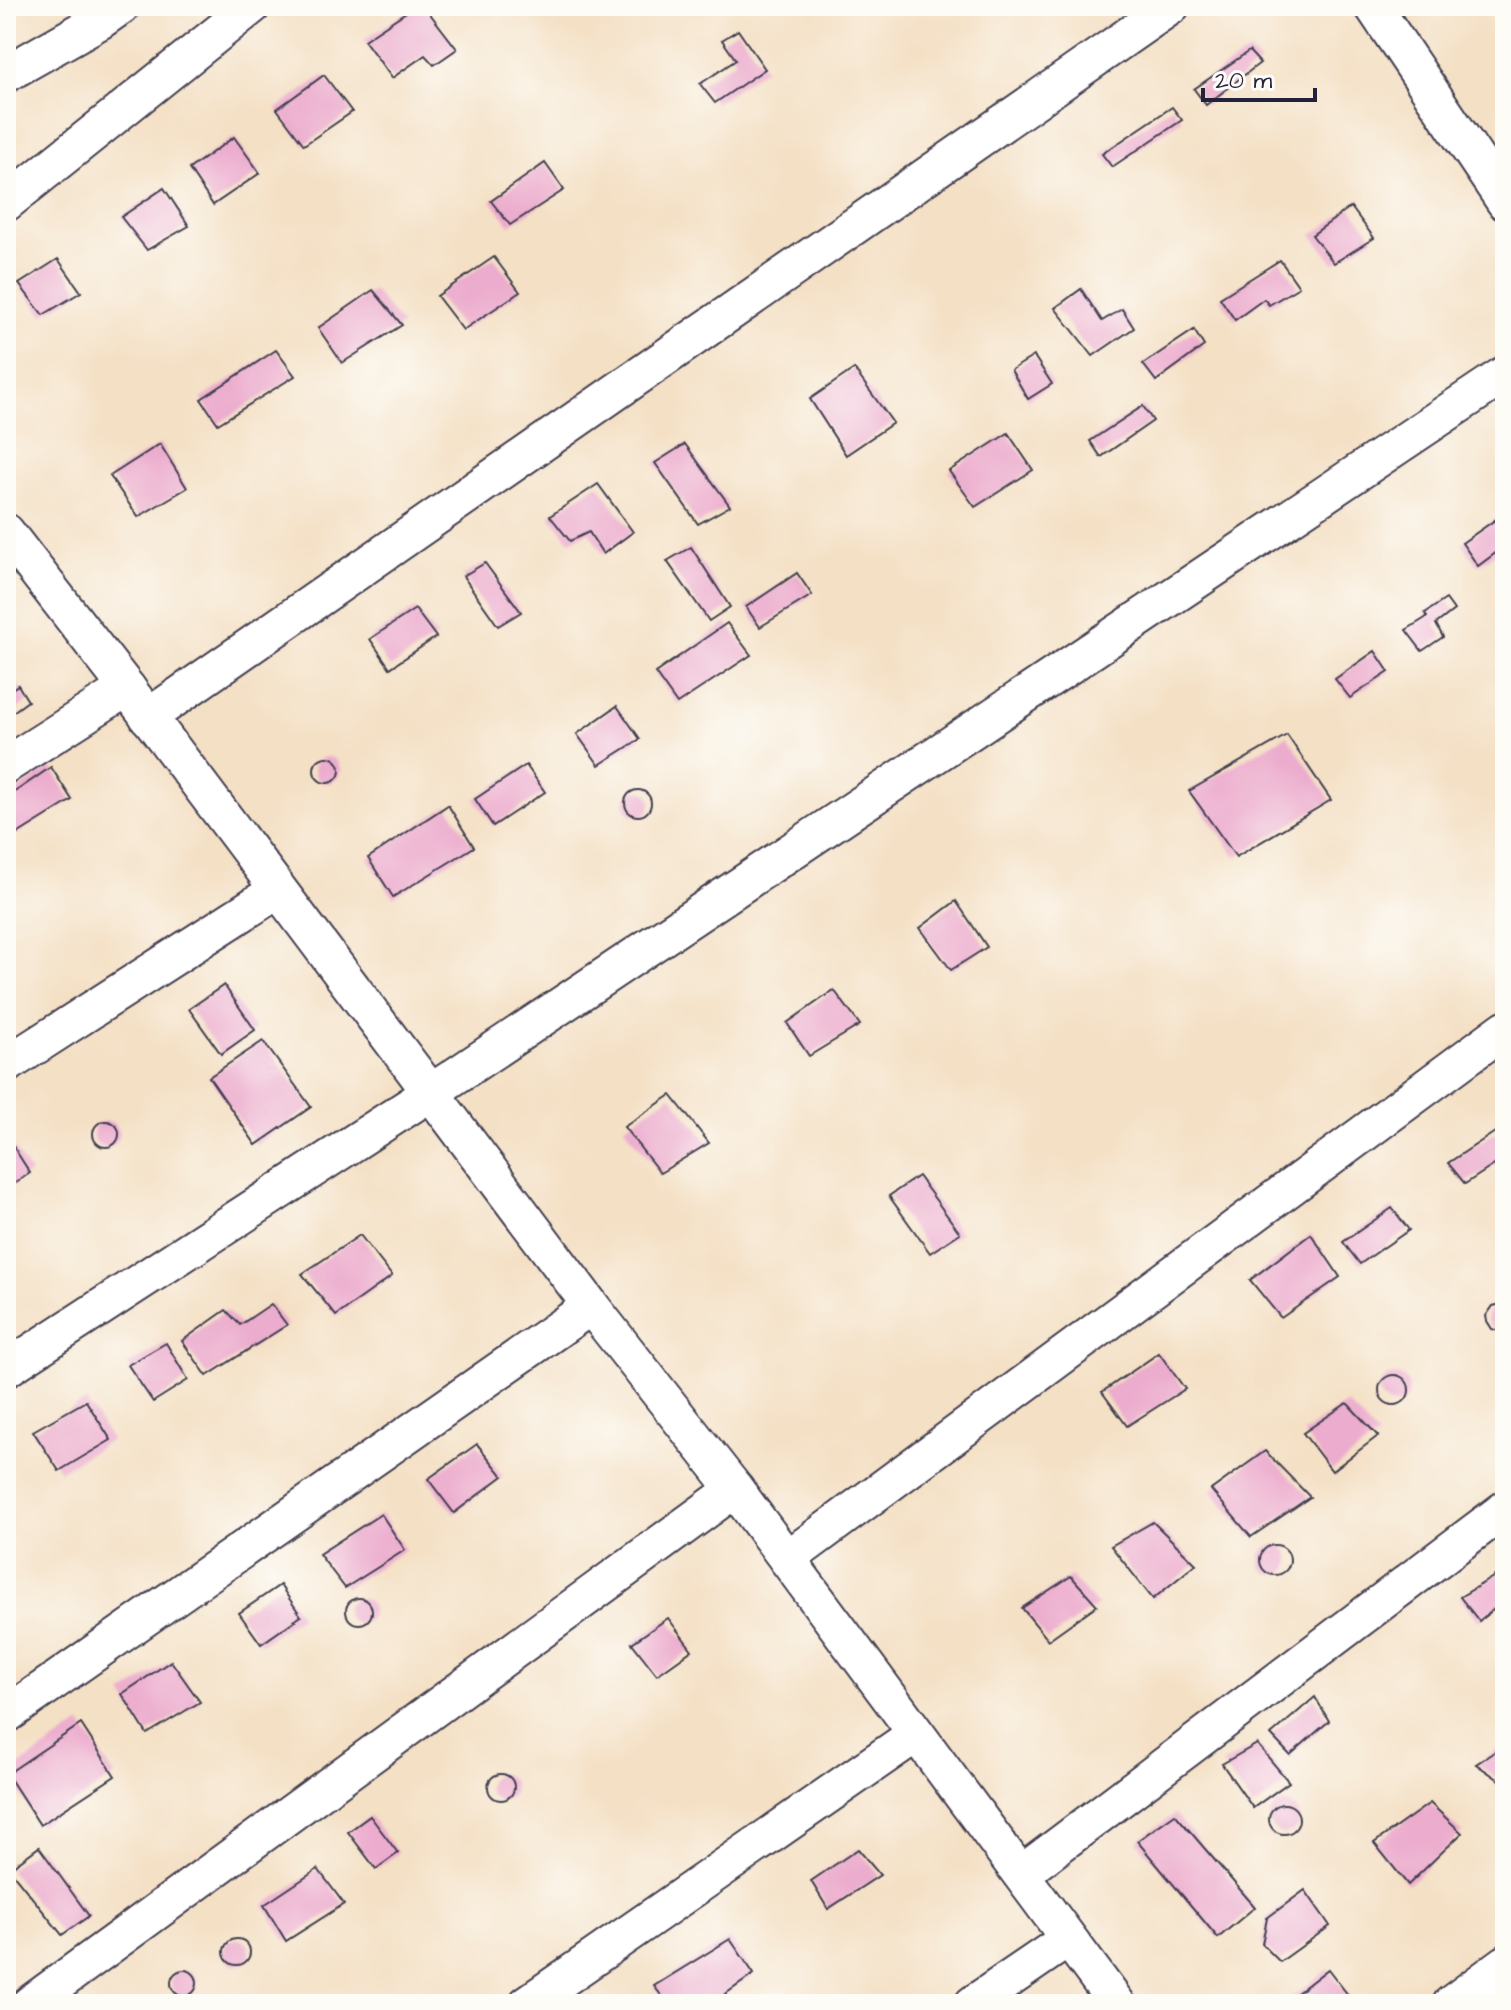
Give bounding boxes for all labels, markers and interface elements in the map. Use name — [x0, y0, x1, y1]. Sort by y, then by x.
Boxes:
scale bar — [1203, 52, 1315, 102]
text: 20 m — [1215, 64, 1272, 98]

